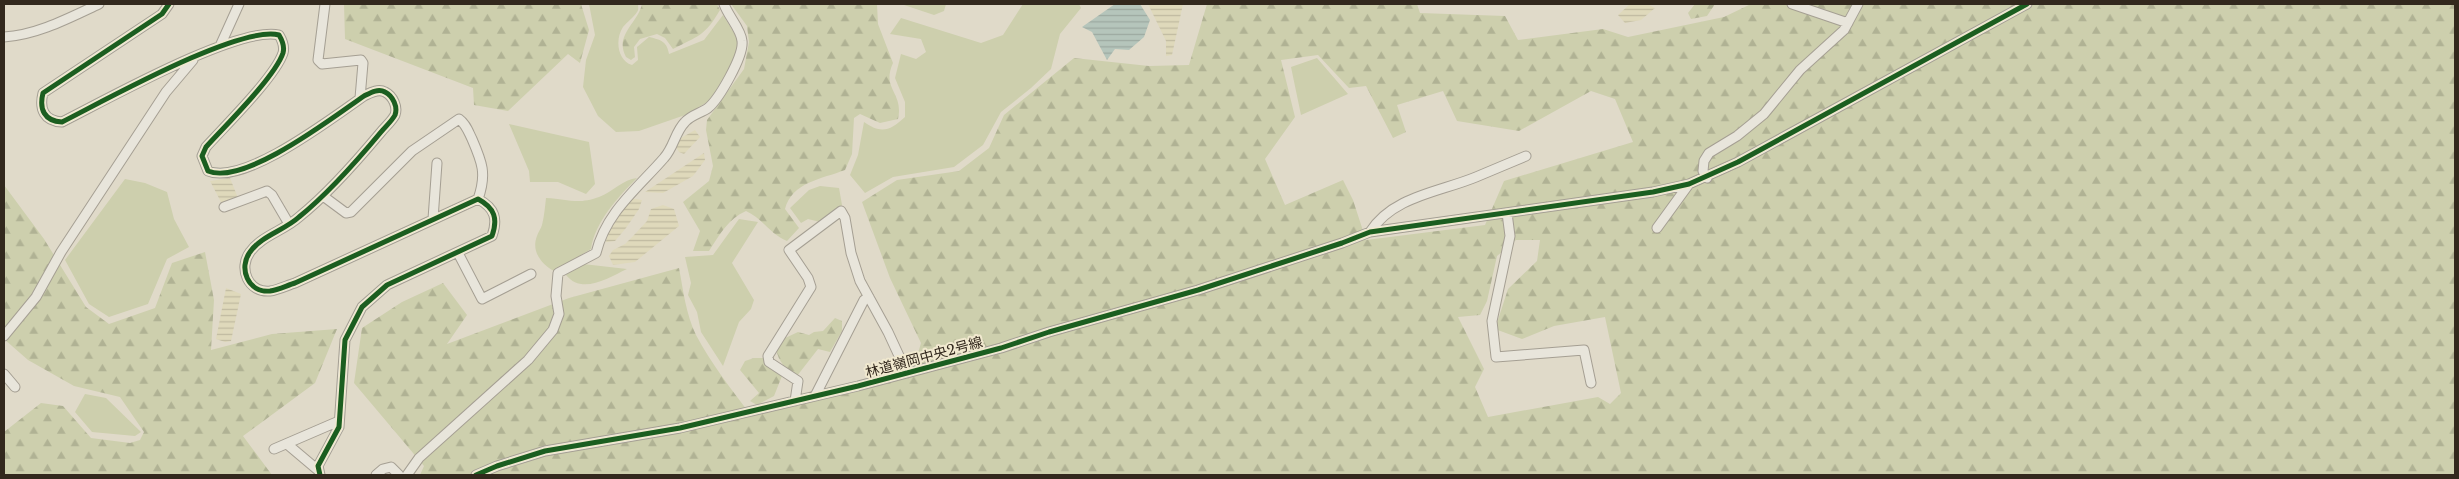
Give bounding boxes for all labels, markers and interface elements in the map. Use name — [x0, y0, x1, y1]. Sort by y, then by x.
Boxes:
street label: 林道嶺岡中央2号線 — [863, 333, 985, 381]

